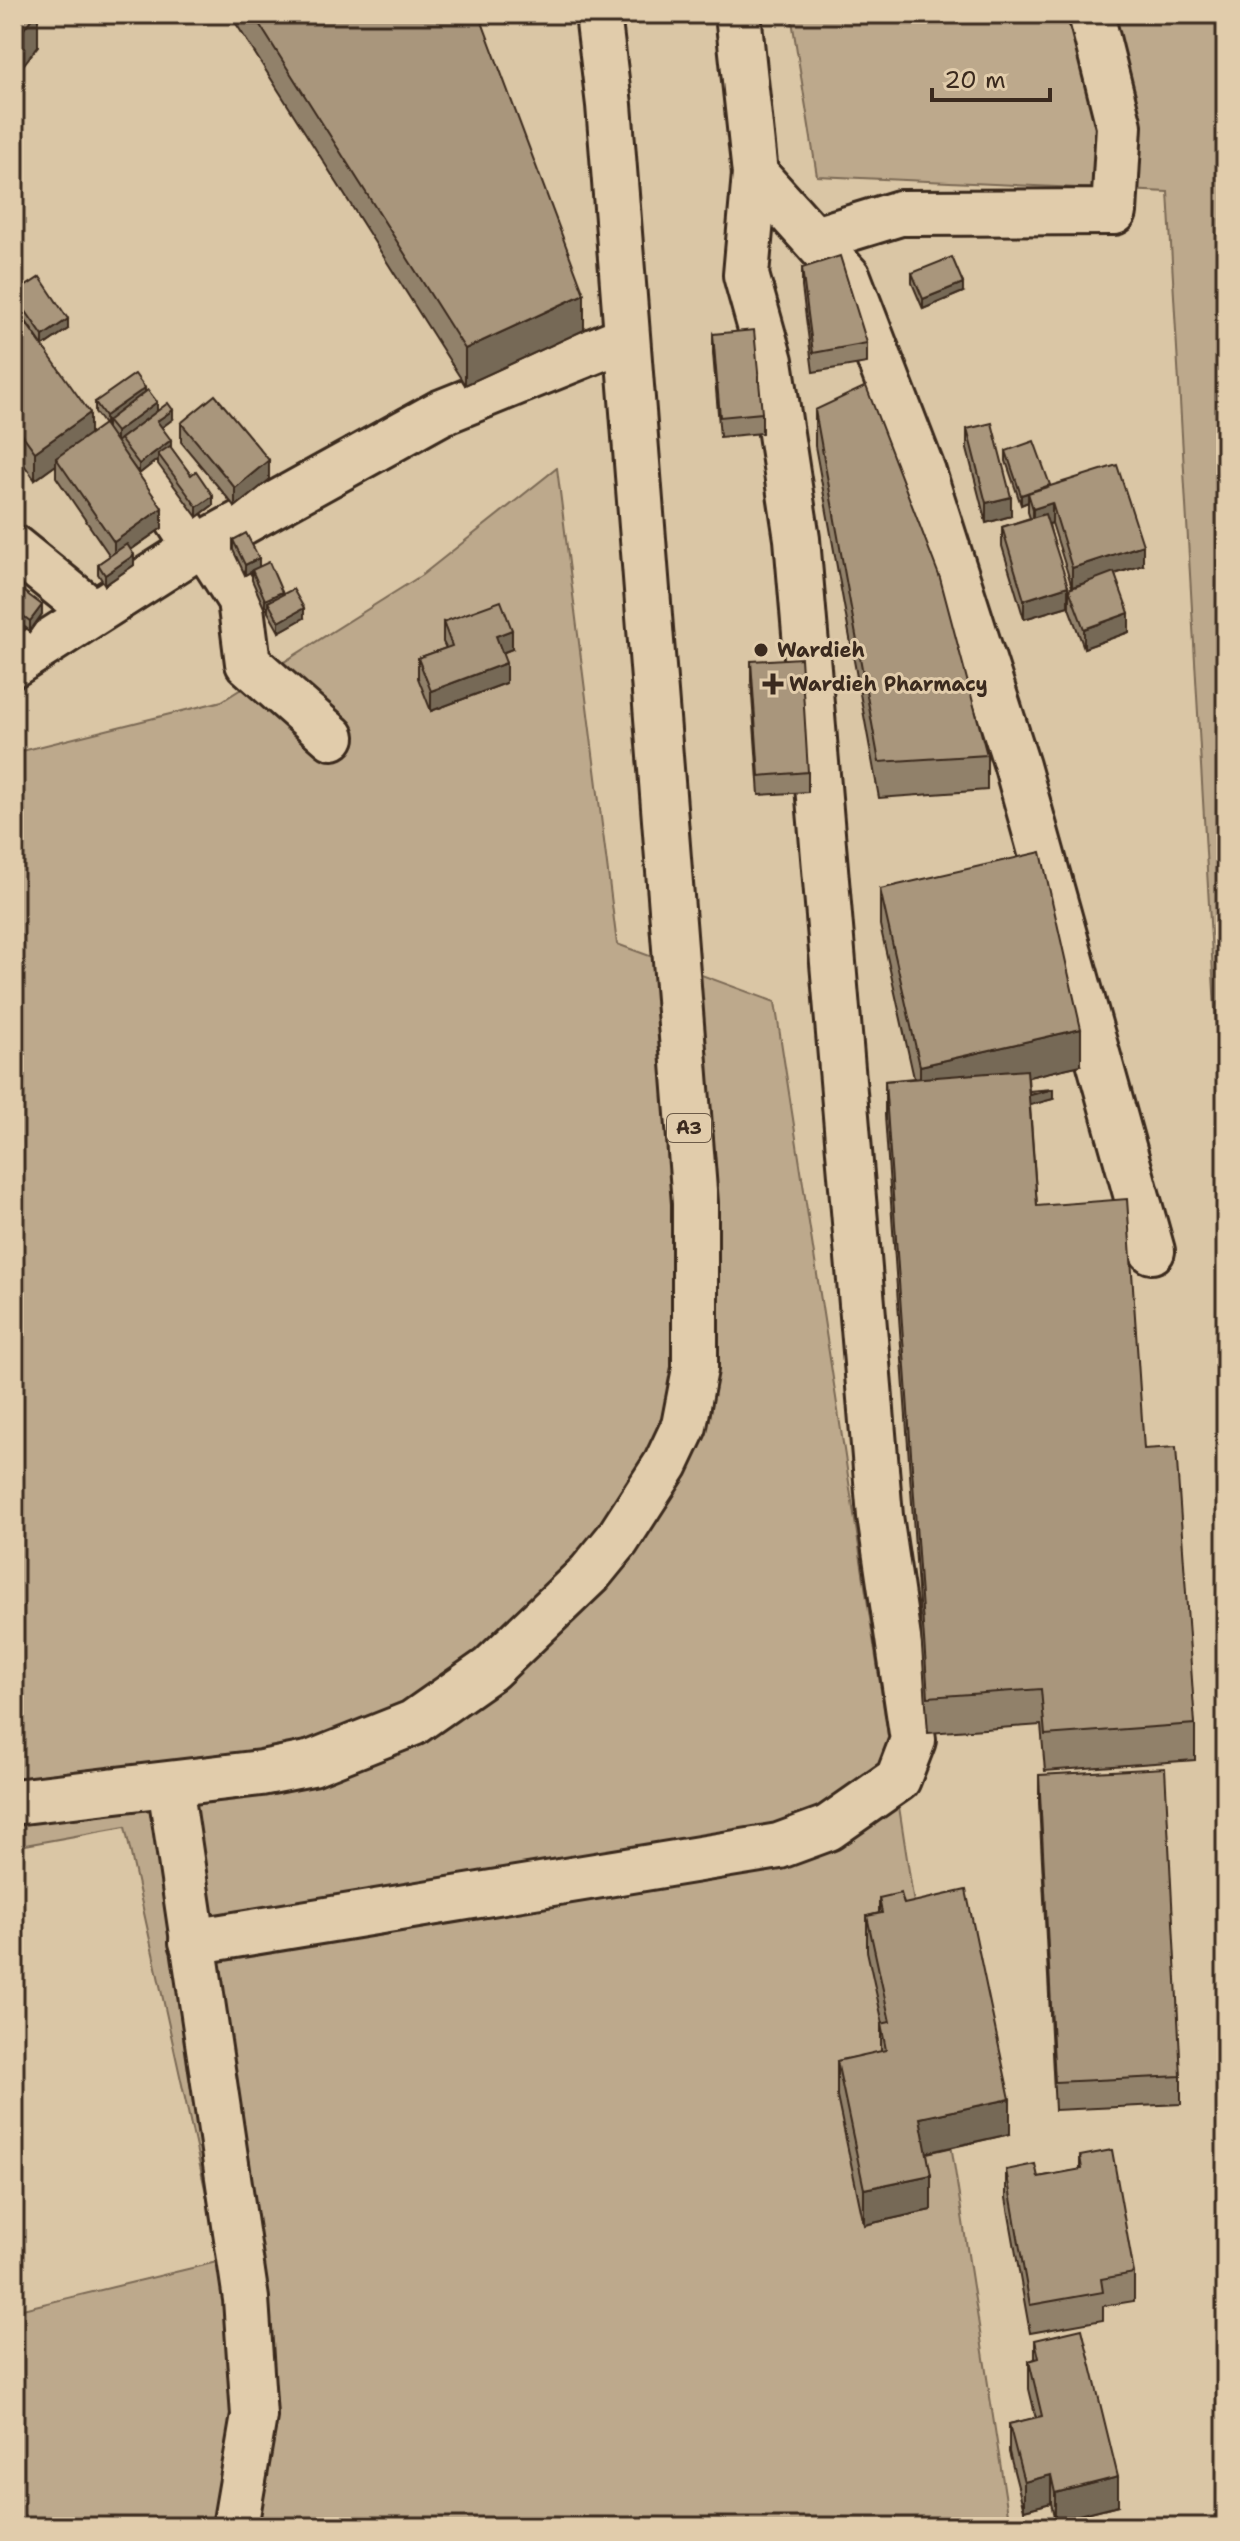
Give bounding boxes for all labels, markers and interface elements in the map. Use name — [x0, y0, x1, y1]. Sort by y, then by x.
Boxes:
scale bar — [932, 52, 1050, 102]
text: 20 m — [944, 64, 1006, 96]
place label: Wardieh — [777, 637, 865, 663]
marker: Wardieh — [752, 641, 770, 659]
place label: Wardieh Pharmacy — [789, 671, 988, 697]
marker: Wardieh Pharmacy — [764, 675, 782, 693]
road number: A3 — [667, 1114, 711, 1142]

